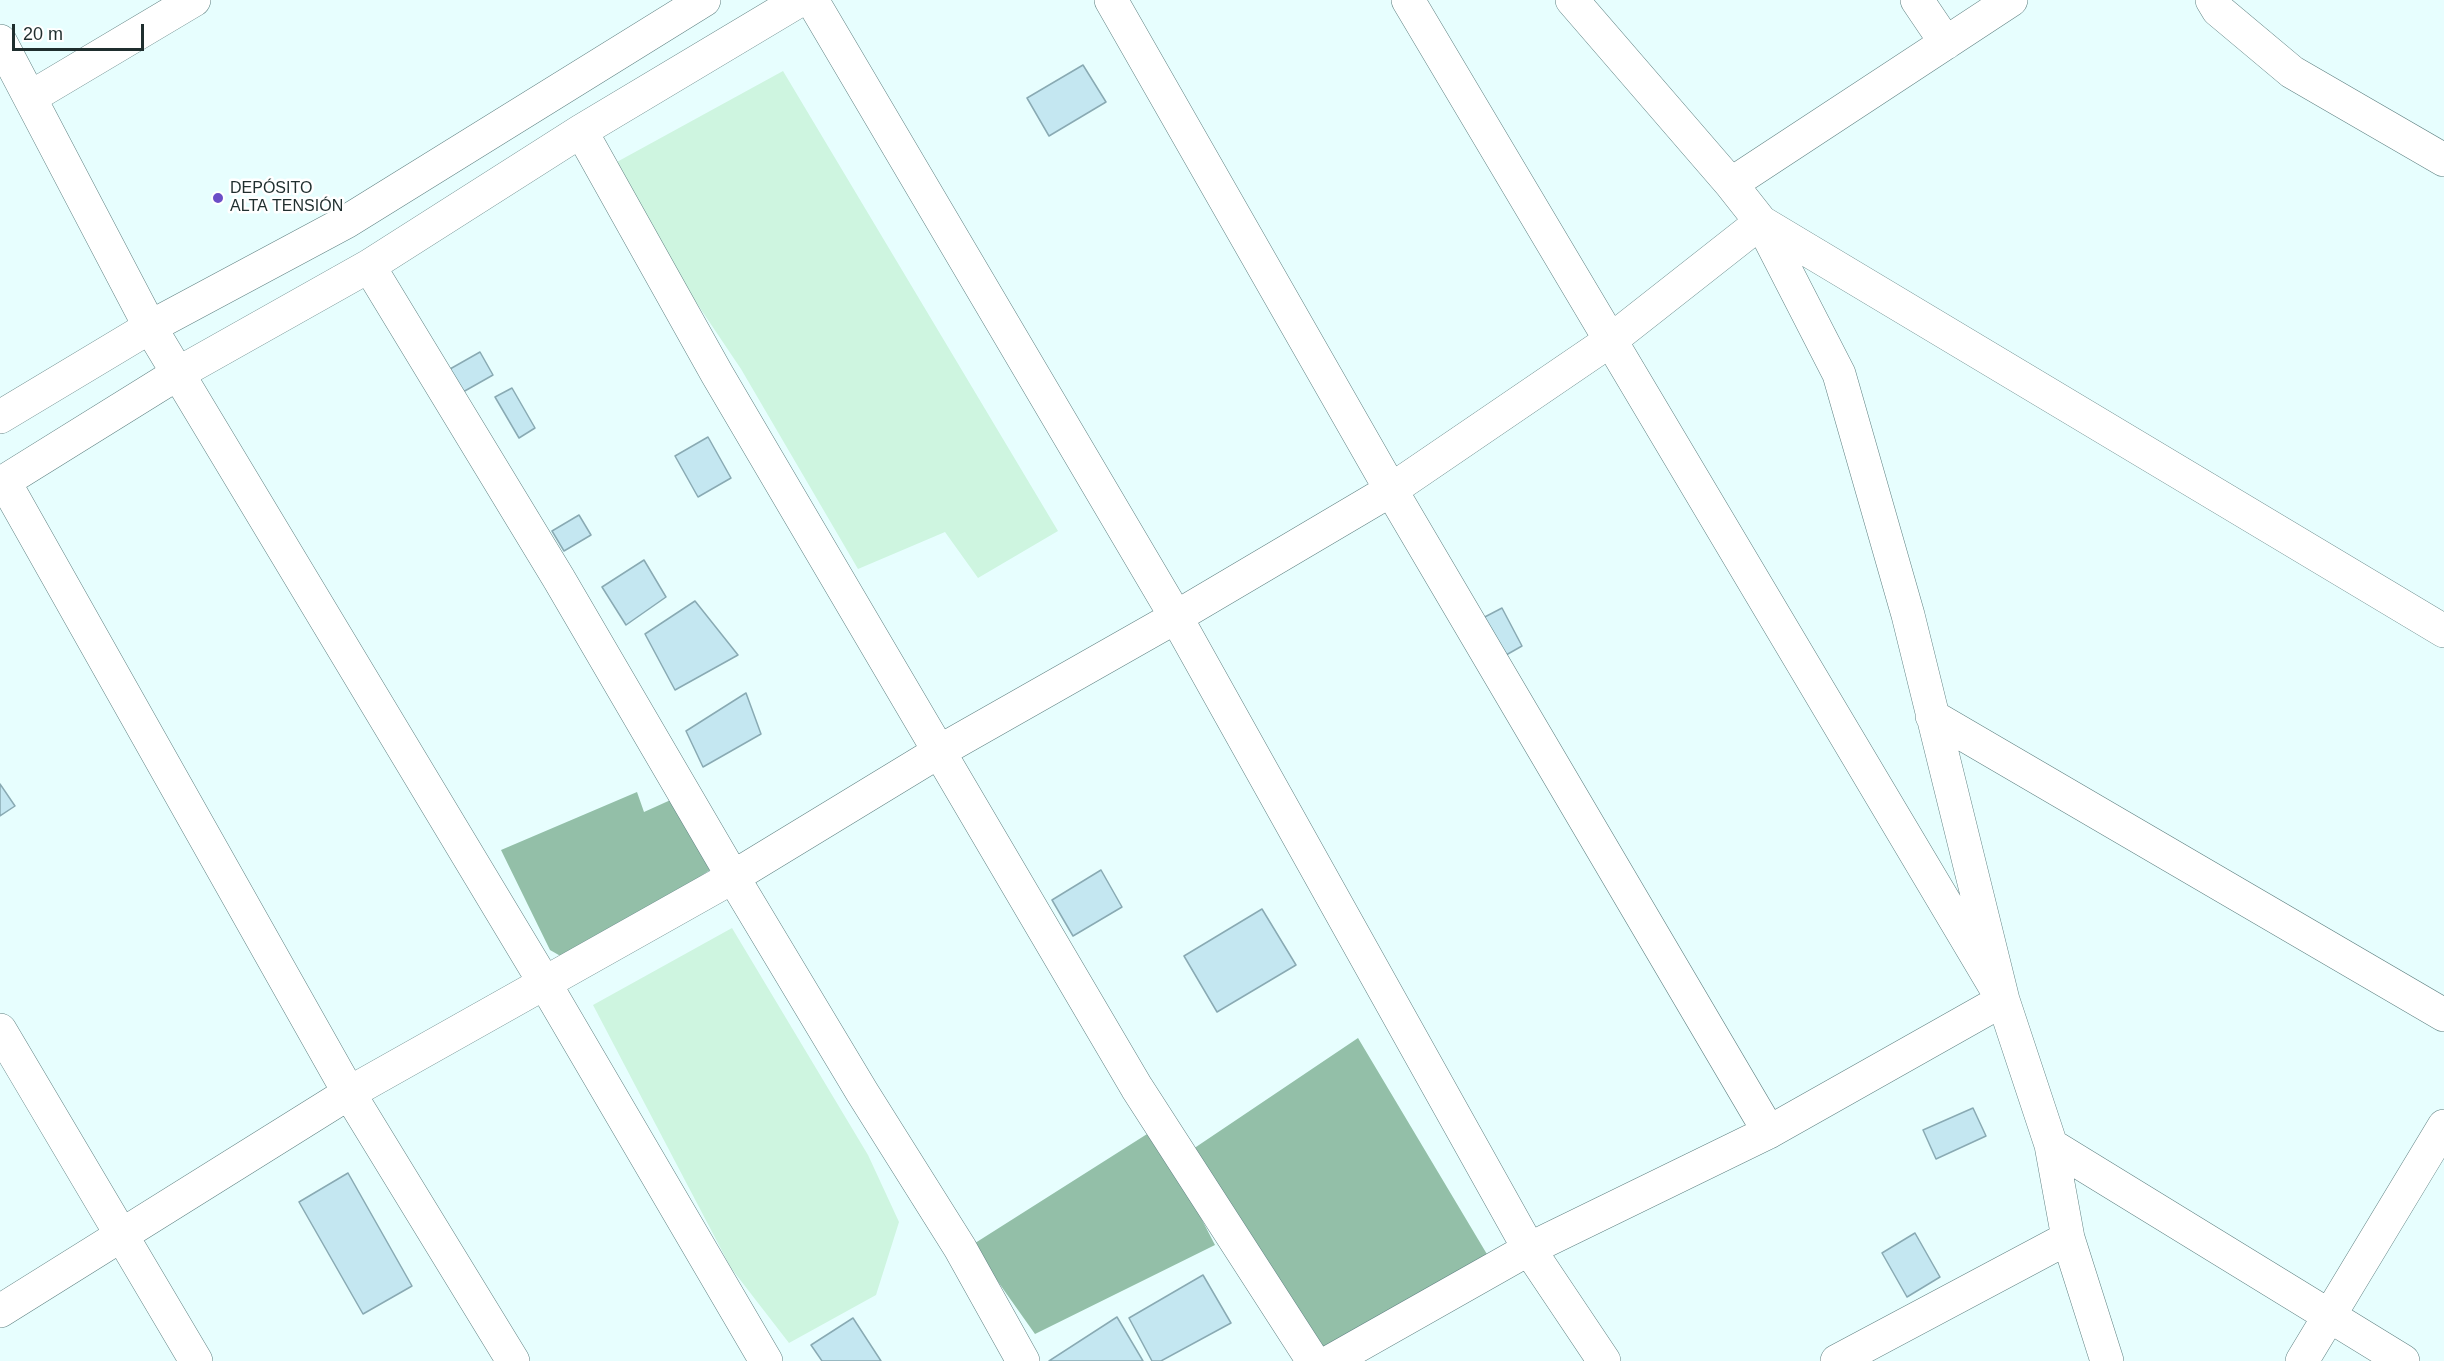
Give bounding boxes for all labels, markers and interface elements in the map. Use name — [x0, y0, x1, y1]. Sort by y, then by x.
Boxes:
scale bar — [15, 12, 147, 50]
text: 20 m — [23, 24, 63, 44]
place label: DEPÓSITO ALTA TENSIÓN — [230, 179, 343, 217]
marker: DEPÓSITO ALTA TENSIÓN — [211, 191, 225, 205]

